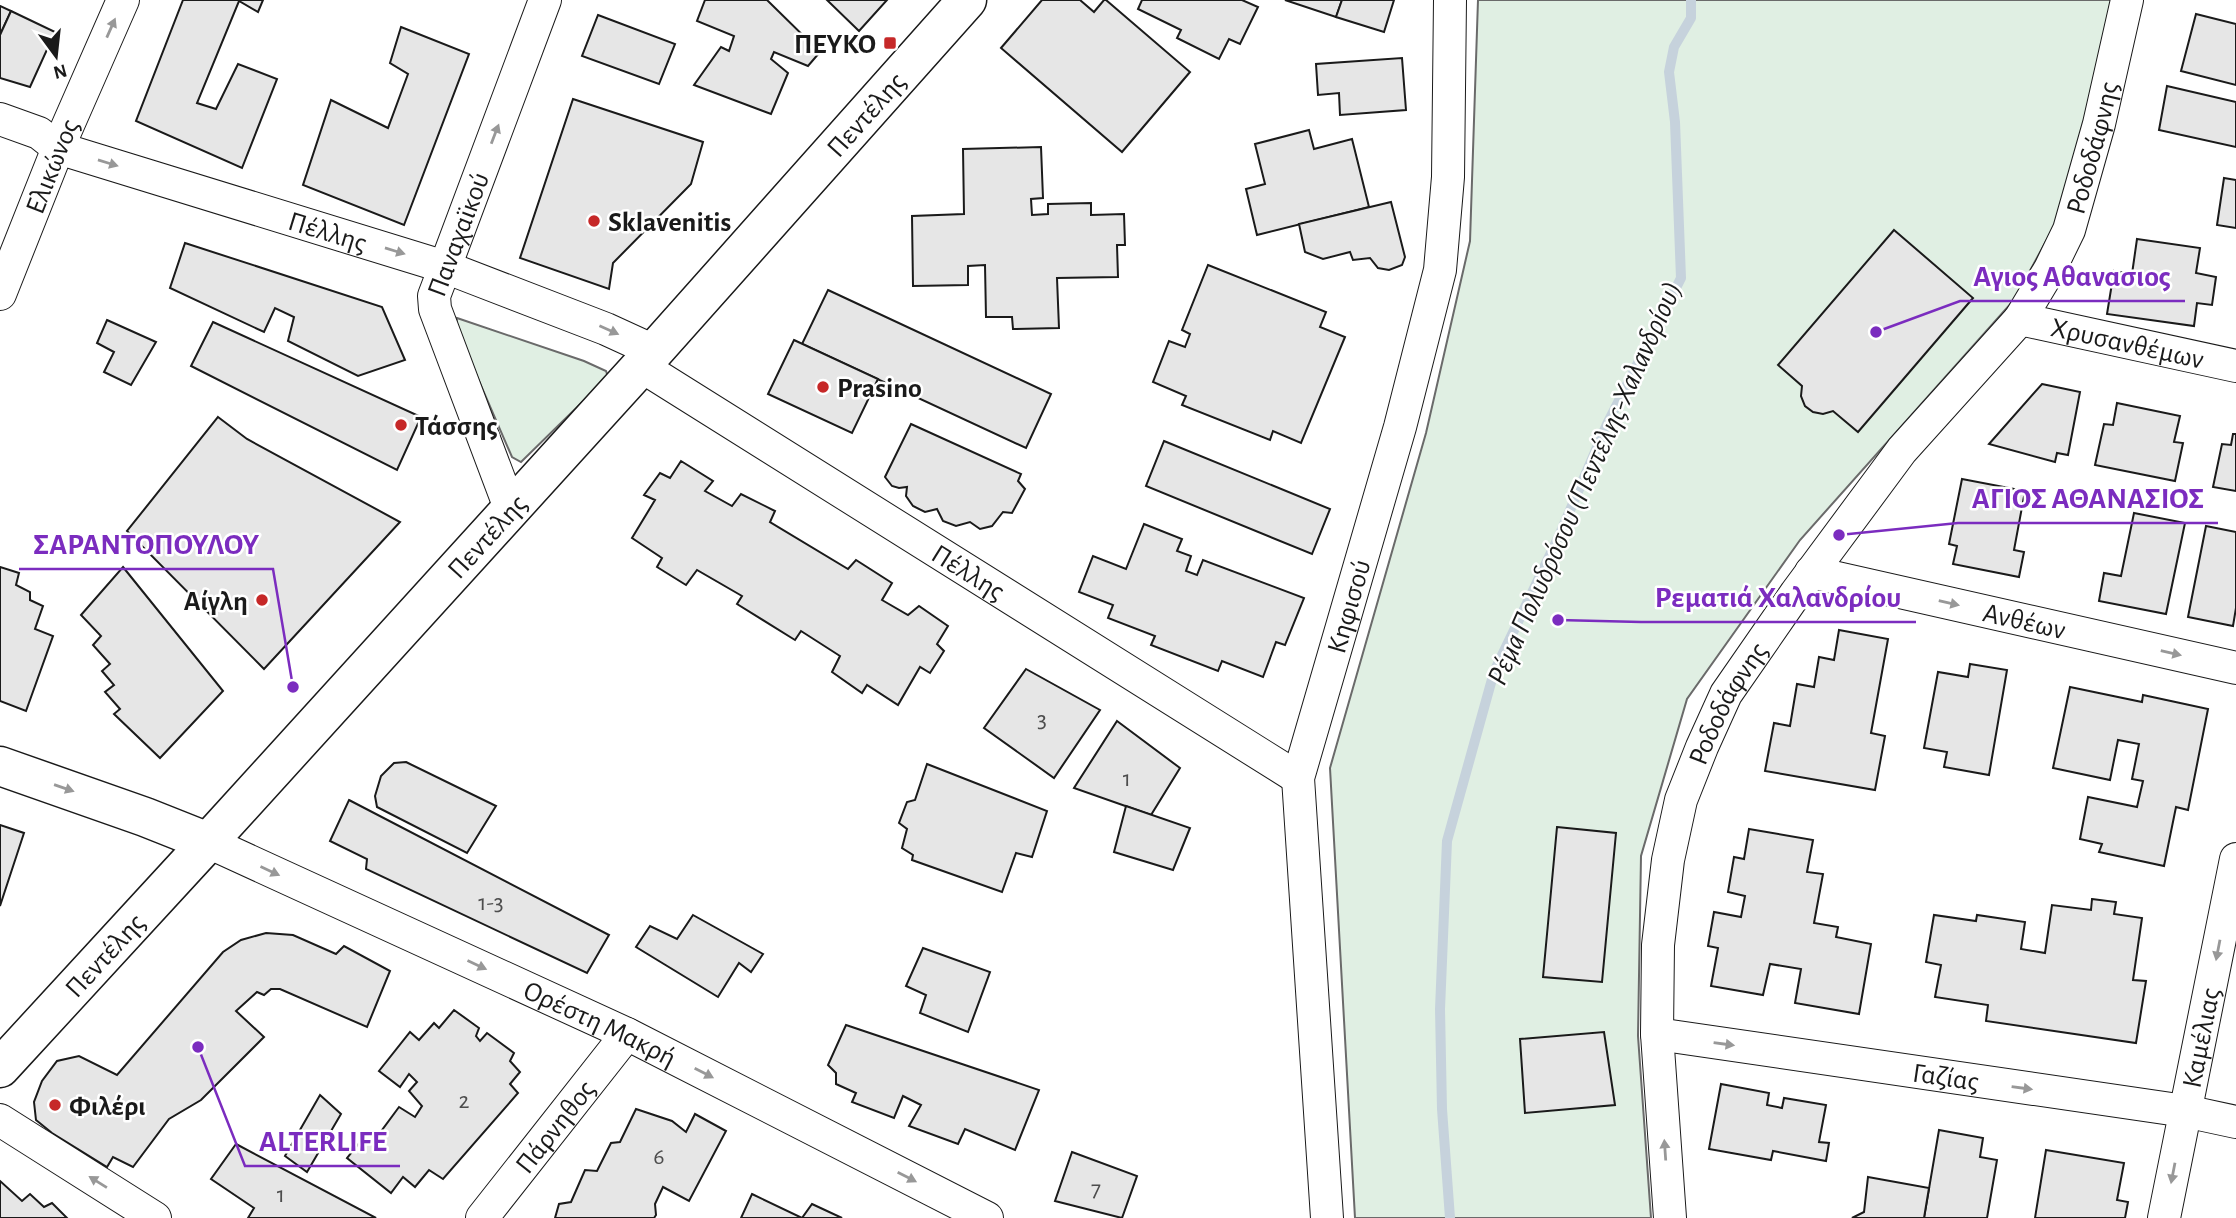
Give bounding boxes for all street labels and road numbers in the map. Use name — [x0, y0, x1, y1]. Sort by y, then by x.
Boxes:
street label: Πεντέλης — [822, 68, 912, 163]
street label: Ροδοδάφνης — [2062, 79, 2124, 217]
street label: Ελικώνος — [21, 115, 85, 218]
street label: Παναχαϊκού — [423, 169, 495, 301]
street label: Πέλλης — [285, 208, 370, 258]
street label: Χρυσανθέμων — [2048, 314, 2206, 375]
street label: Πεντέλης — [443, 490, 533, 585]
street label: Πέλλης — [926, 540, 1009, 607]
street label: Κηφισού — [1323, 557, 1377, 657]
street label: Ανθέων — [1980, 599, 2068, 645]
street label: Ροδοδάφνης — [1684, 638, 1774, 769]
street label: Πεντέλης — [61, 909, 151, 1003]
street label: Ορέστη Μακρή — [519, 977, 680, 1073]
street label: Καμέλιας — [2178, 985, 2226, 1090]
street label: Γαζίας — [1911, 1059, 1981, 1097]
street label: Πάρνηθος — [511, 1075, 601, 1179]

